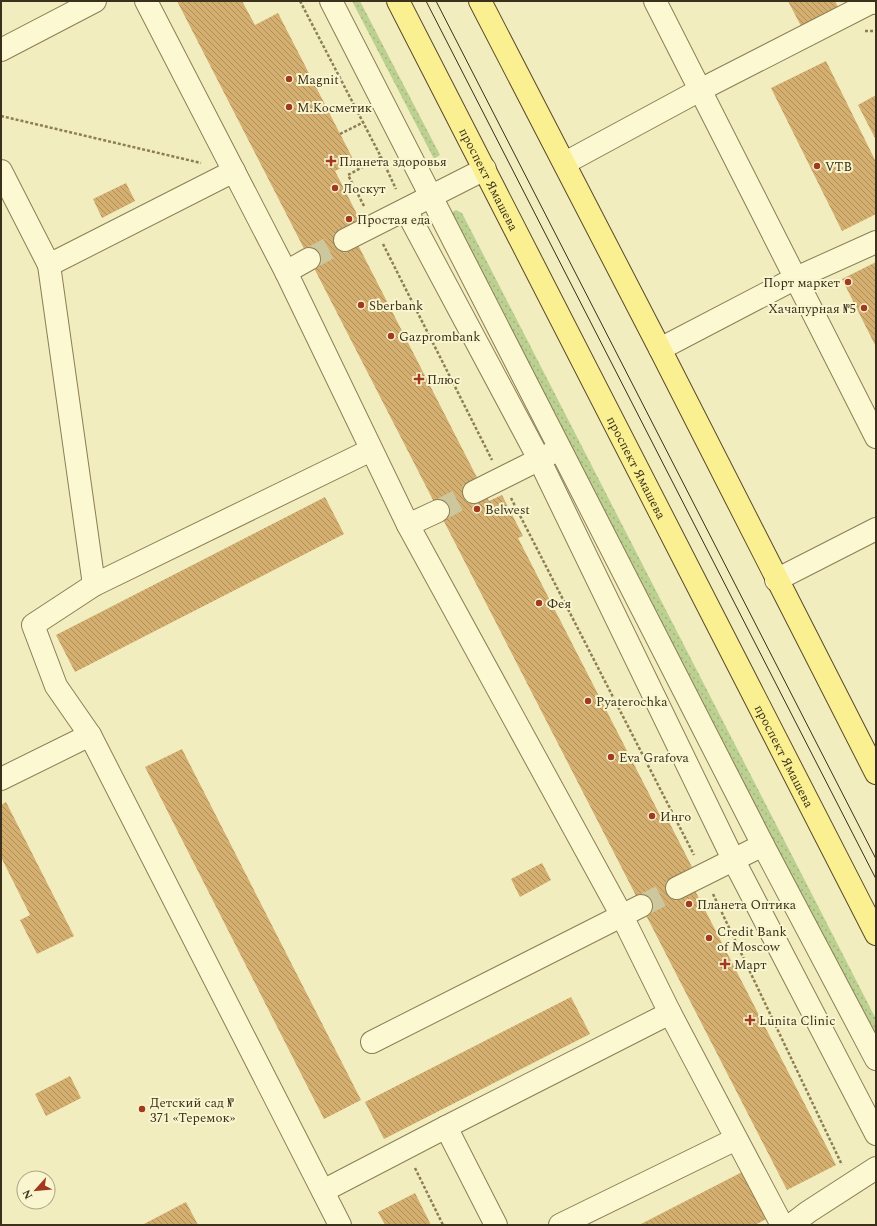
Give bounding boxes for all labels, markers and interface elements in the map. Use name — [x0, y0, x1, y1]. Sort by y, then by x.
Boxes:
place label: Magnit — [297, 70, 339, 90]
marker: Magnit — [284, 74, 294, 84]
place label: М.Косметик — [297, 98, 372, 118]
marker: М.Косметик — [284, 102, 294, 112]
street label: проспект Ямашева — [453, 124, 523, 235]
place label: Планета здоровья — [339, 152, 447, 172]
marker: Планета здоровья — [326, 156, 336, 166]
place label: VTB — [825, 157, 852, 177]
marker: VTB — [812, 161, 822, 171]
place label: Лоскут — [343, 179, 386, 199]
marker: Лоскут — [330, 183, 340, 193]
place label: Простая еда — [357, 210, 431, 230]
marker: Простая еда — [344, 214, 354, 224]
place label: Порт маркет — [763, 273, 840, 293]
marker: Порт маркет — [843, 277, 853, 287]
place label: Sberbank — [369, 296, 423, 316]
place label: Хачапурная №5 — [768, 299, 856, 319]
marker: Sberbank — [356, 300, 366, 310]
marker: Хачапурная №5 — [859, 303, 869, 313]
place label: Gazprombank — [399, 327, 481, 347]
marker: Gazprombank — [386, 331, 396, 341]
place label: Плюс — [427, 370, 460, 390]
marker: Плюс — [414, 374, 424, 384]
street label: проспект Ямашева — [601, 413, 671, 524]
place label: Belwest — [485, 500, 530, 520]
marker: Belwest — [472, 504, 482, 514]
place label: Фея — [547, 594, 571, 614]
marker: Фея — [534, 598, 544, 608]
place label: Pyaterochka — [596, 692, 668, 712]
marker: Pyaterochka — [583, 696, 593, 706]
street label: проспект Ямашева — [749, 701, 819, 812]
place label: Eva Grafova — [619, 748, 690, 768]
marker: Eva Grafova — [606, 752, 616, 762]
place label: Инго — [660, 807, 691, 827]
marker: Инго — [647, 811, 657, 821]
place label: Планета Оптика — [697, 895, 797, 915]
marker: Планета Оптика — [684, 899, 694, 909]
place label: Credit Bank of Moscow — [717, 922, 787, 957]
marker: Credit Bank of Moscow — [704, 933, 714, 943]
place label: Март — [734, 955, 767, 975]
marker: Март — [719, 958, 731, 970]
place label: Lunita Clinic — [759, 1011, 835, 1031]
marker: Lunita Clinic — [744, 1014, 756, 1026]
place label: Детский сад № 371 «Теремок» — [150, 1093, 236, 1128]
marker: Детский сад № 371 «Теремок» — [137, 1104, 147, 1114]
north arrow — [16, 1170, 56, 1210]
text: N — [18, 1186, 37, 1202]

